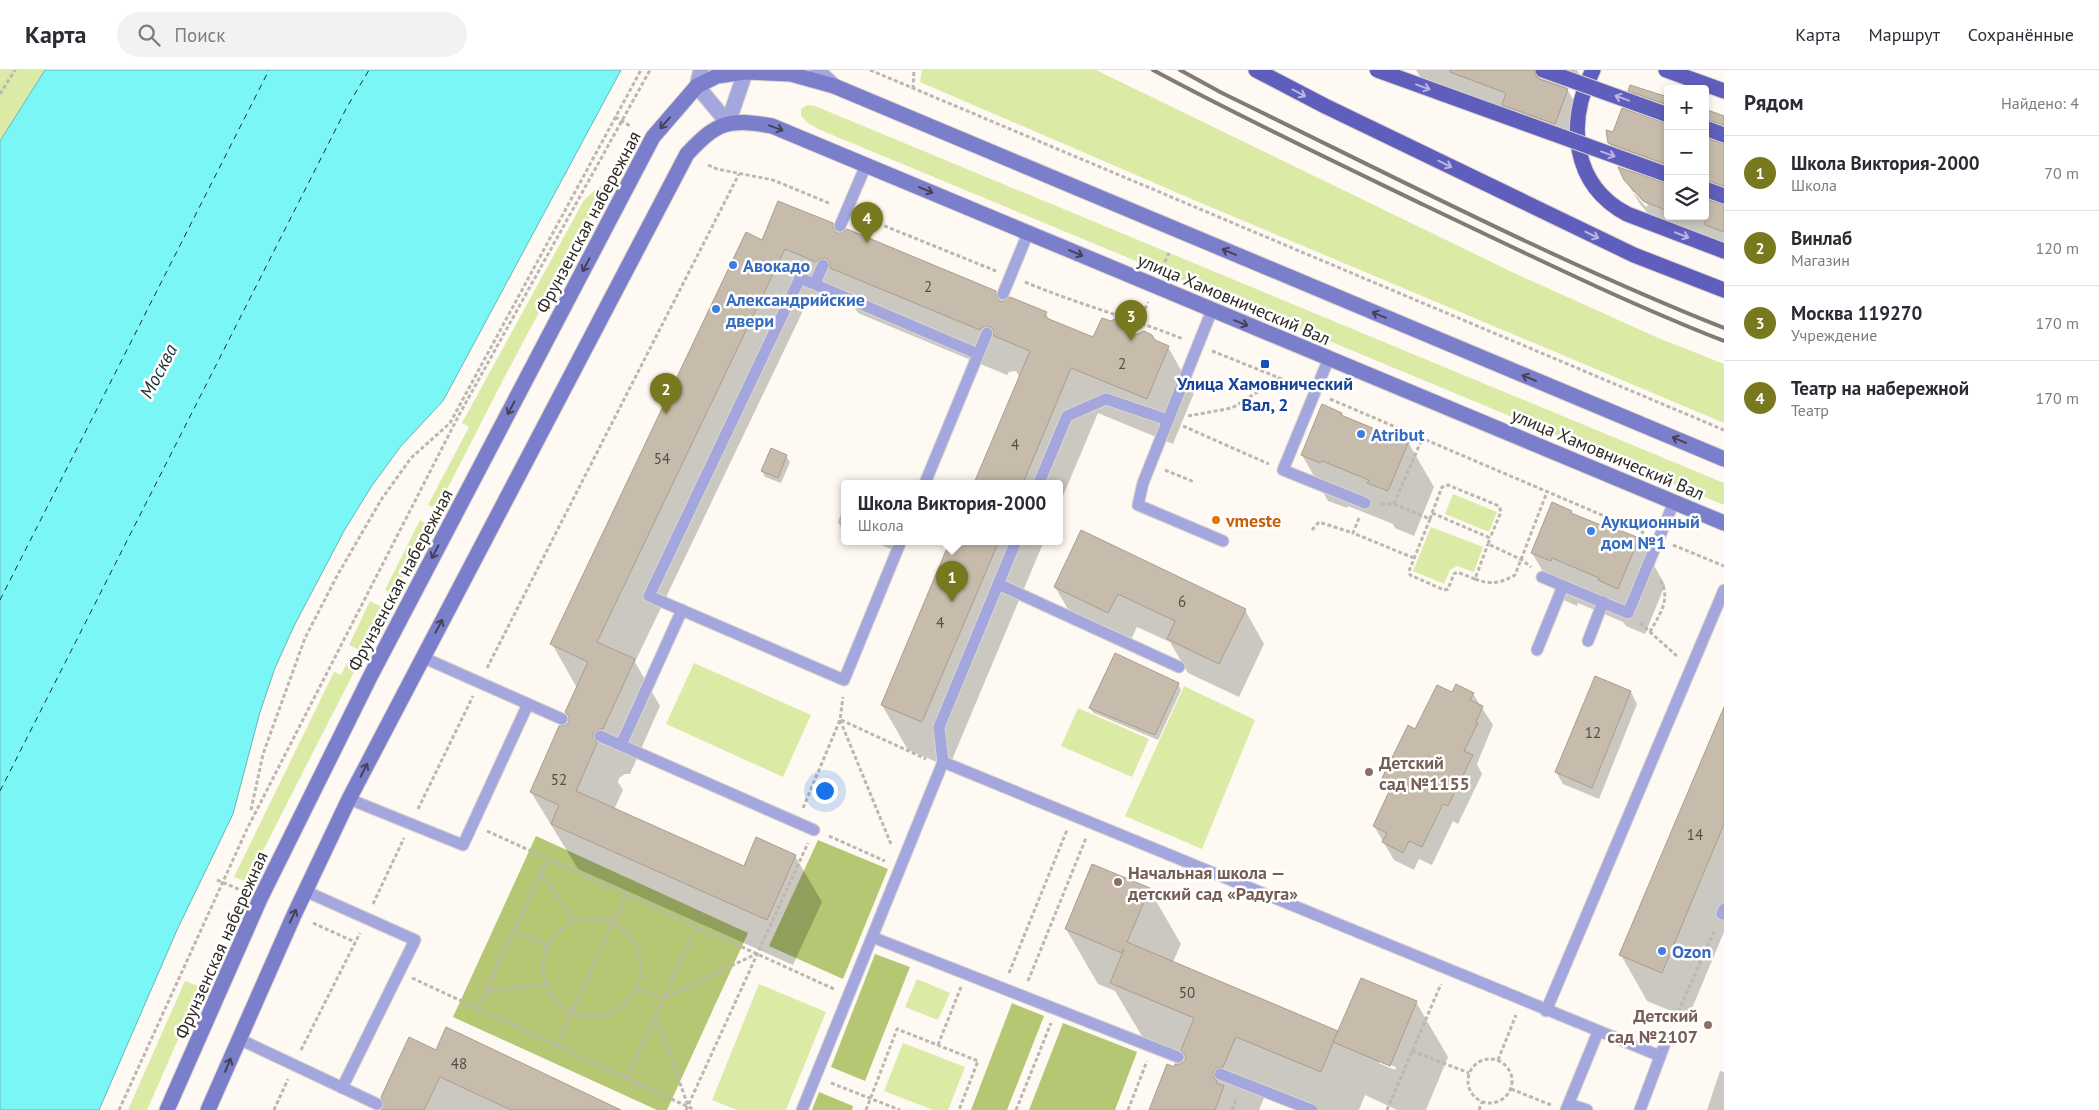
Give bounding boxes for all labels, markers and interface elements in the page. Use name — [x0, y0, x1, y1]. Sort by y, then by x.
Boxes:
search box — [117, 12, 467, 57]
text: Карта — [25, 19, 87, 50]
icon: search — [135, 21, 163, 49]
text: Поиск — [175, 23, 225, 47]
text: Карта — [1795, 23, 1841, 46]
text: Маршрут — [1869, 23, 1940, 46]
text: Сохранённые — [1968, 23, 2074, 46]
one-way arrow — [1414, 83, 1430, 92]
map controls — [1664, 85, 1709, 220]
button: + — [1664, 85, 1709, 130]
one-way arrow — [1292, 88, 1307, 98]
text: Рядом — [1744, 89, 1803, 116]
one-way arrow — [1614, 93, 1630, 103]
text: Найдено: 4 — [2001, 93, 2079, 113]
one-way arrow — [660, 116, 671, 129]
one-way arrow — [767, 124, 783, 133]
street label: Фрунзенская набережная — [530, 127, 646, 317]
button: − — [1664, 130, 1709, 175]
one-way arrow — [1600, 150, 1615, 159]
text: Школа Виктория-2000 — [1791, 151, 1980, 175]
one-way arrow — [1437, 160, 1452, 169]
text: 1 — [1755, 163, 1765, 183]
text: 70 m — [2044, 163, 2079, 183]
button: layers — [1664, 175, 1709, 220]
text: Школа — [1791, 175, 1837, 195]
one-way arrow — [918, 186, 933, 195]
pin: 4 — [851, 202, 883, 243]
text: Винлаб — [1791, 226, 1852, 250]
one-way arrow — [1584, 230, 1599, 240]
one-way arrow — [1674, 231, 1689, 240]
text: 2 — [1755, 238, 1765, 258]
text: 120 m — [2036, 238, 2079, 258]
one-way arrow — [1222, 247, 1237, 257]
one-way arrow — [1068, 248, 1083, 258]
street label: улица Хамовнический Вал — [1134, 248, 1334, 350]
text: Магазин — [1791, 250, 1850, 270]
place label: Авокадо — [743, 254, 811, 277]
one-way arrow — [581, 257, 591, 272]
marker: Авокадо — [727, 259, 739, 271]
house number: 2 — [924, 277, 932, 296]
place label: Александрийские двери — [725, 288, 865, 332]
pin: 3 — [1115, 300, 1147, 341]
text: Москва 119270 — [1791, 301, 1922, 325]
marker: Александрийские двери — [710, 303, 722, 315]
one-way arrow — [1372, 310, 1387, 319]
text: 3 — [1755, 313, 1765, 333]
text: 170 m — [2036, 313, 2079, 333]
one-way arrow — [1234, 319, 1249, 328]
text: Учреждение — [1791, 325, 1877, 345]
water label: Москва — [134, 339, 183, 402]
house number: 2 — [1118, 354, 1126, 373]
marker: Улица Хамовнический Вал, 2 — [1259, 358, 1271, 370]
place label: Улица Хамовнический Вал, 2 — [1176, 372, 1353, 416]
one-way arrow — [1522, 372, 1537, 382]
pin: 2 — [650, 373, 682, 414]
text: Театр на набережной — [1791, 376, 1969, 400]
text: 4 — [1755, 388, 1765, 408]
text: 170 m — [2036, 388, 2079, 408]
text: Театр — [1791, 400, 1829, 420]
one-way arrow — [506, 401, 516, 416]
street label: улица Хамовнический Вал — [1508, 403, 1708, 505]
place label: Atribut — [1371, 423, 1425, 446]
marker: Atribut — [1355, 428, 1367, 440]
house number: 4 — [1011, 435, 1019, 454]
one-way arrow — [1672, 435, 1687, 445]
house number: 54 — [654, 449, 670, 468]
popup — [841, 480, 1063, 545]
street label: Фрунзенская набережная — [342, 485, 458, 675]
text: Школа Виктория-2000 — [858, 491, 1046, 515]
place label: vmeste — [1225, 509, 1281, 532]
place label: Аукционный дом №1 — [1600, 510, 1700, 554]
marker: vmeste — [1210, 514, 1222, 526]
text: Школа — [858, 515, 904, 535]
marker: Аукционный дом №1 — [1585, 525, 1597, 537]
one-way arrow — [430, 545, 440, 559]
pin: 1 — [936, 561, 968, 602]
house number: 6 — [1178, 592, 1186, 611]
house number: 4 — [936, 613, 944, 632]
one-way arrow — [435, 619, 444, 634]
house number: 12 — [1585, 723, 1601, 742]
place label: Детский сад №1155 — [1379, 751, 1470, 795]
one-way arrow — [359, 763, 369, 778]
marker: Детский сад №1155 — [1363, 766, 1375, 778]
house number: 52 — [551, 770, 567, 789]
your location — [812, 778, 838, 804]
house number: 14 — [1687, 825, 1703, 844]
street label: Фрунзенская набережная — [169, 848, 273, 1042]
place label: Начальная школа — детский сад «Радуга» — [1127, 861, 1298, 905]
marker: Начальная школа — детский сад «Радуга» — [1112, 876, 1124, 888]
one-way arrow — [289, 909, 299, 924]
place label: Ozon — [1672, 940, 1711, 963]
marker: Ozon — [1656, 945, 1668, 957]
house number: 50 — [1179, 983, 1195, 1002]
place label: Детский сад №2107 — [1607, 1004, 1698, 1048]
marker: Детский сад №2107 — [1702, 1019, 1714, 1031]
house number: 48 — [451, 1054, 467, 1073]
one-way arrow — [223, 1058, 233, 1073]

